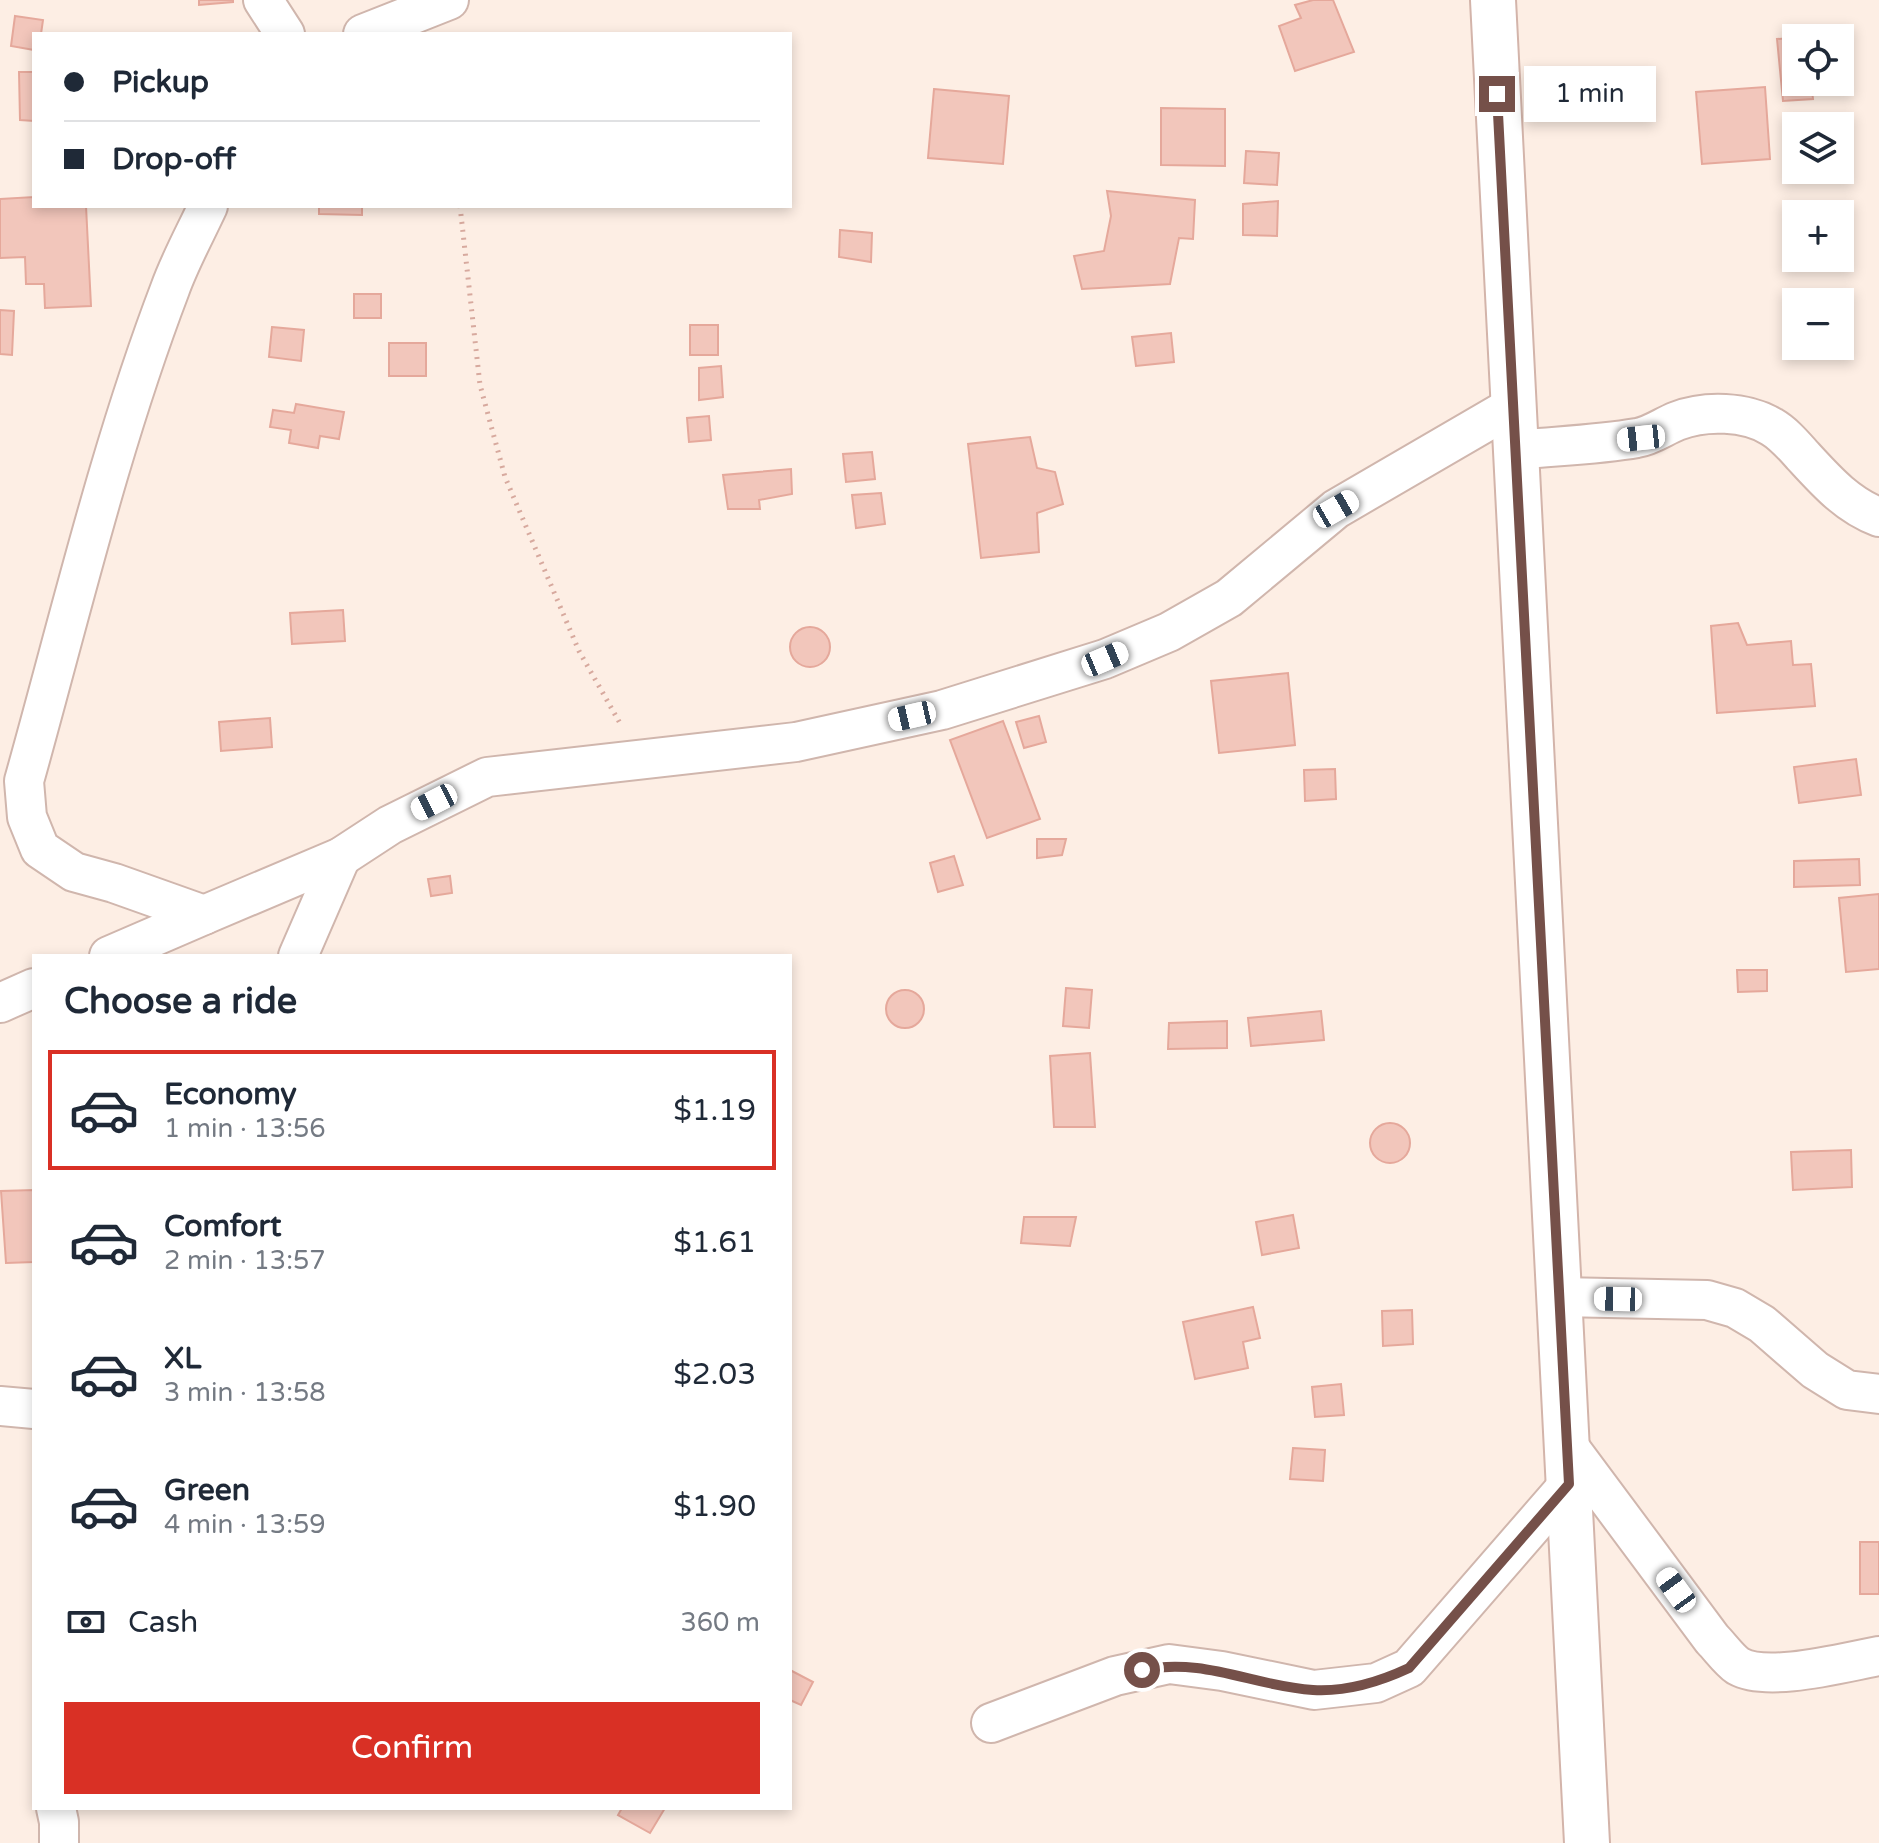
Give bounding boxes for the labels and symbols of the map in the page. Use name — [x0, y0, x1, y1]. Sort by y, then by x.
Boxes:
callout: 1 min — [1525, 66, 1657, 122]
route end — [1479, 76, 1515, 112]
car — [1616, 424, 1666, 452]
car — [1309, 487, 1363, 531]
car — [1078, 639, 1132, 679]
car — [886, 699, 938, 733]
car — [407, 780, 461, 824]
car — [1594, 1287, 1642, 1311]
car — [1652, 1564, 1700, 1616]
route start — [1124, 1652, 1160, 1688]

